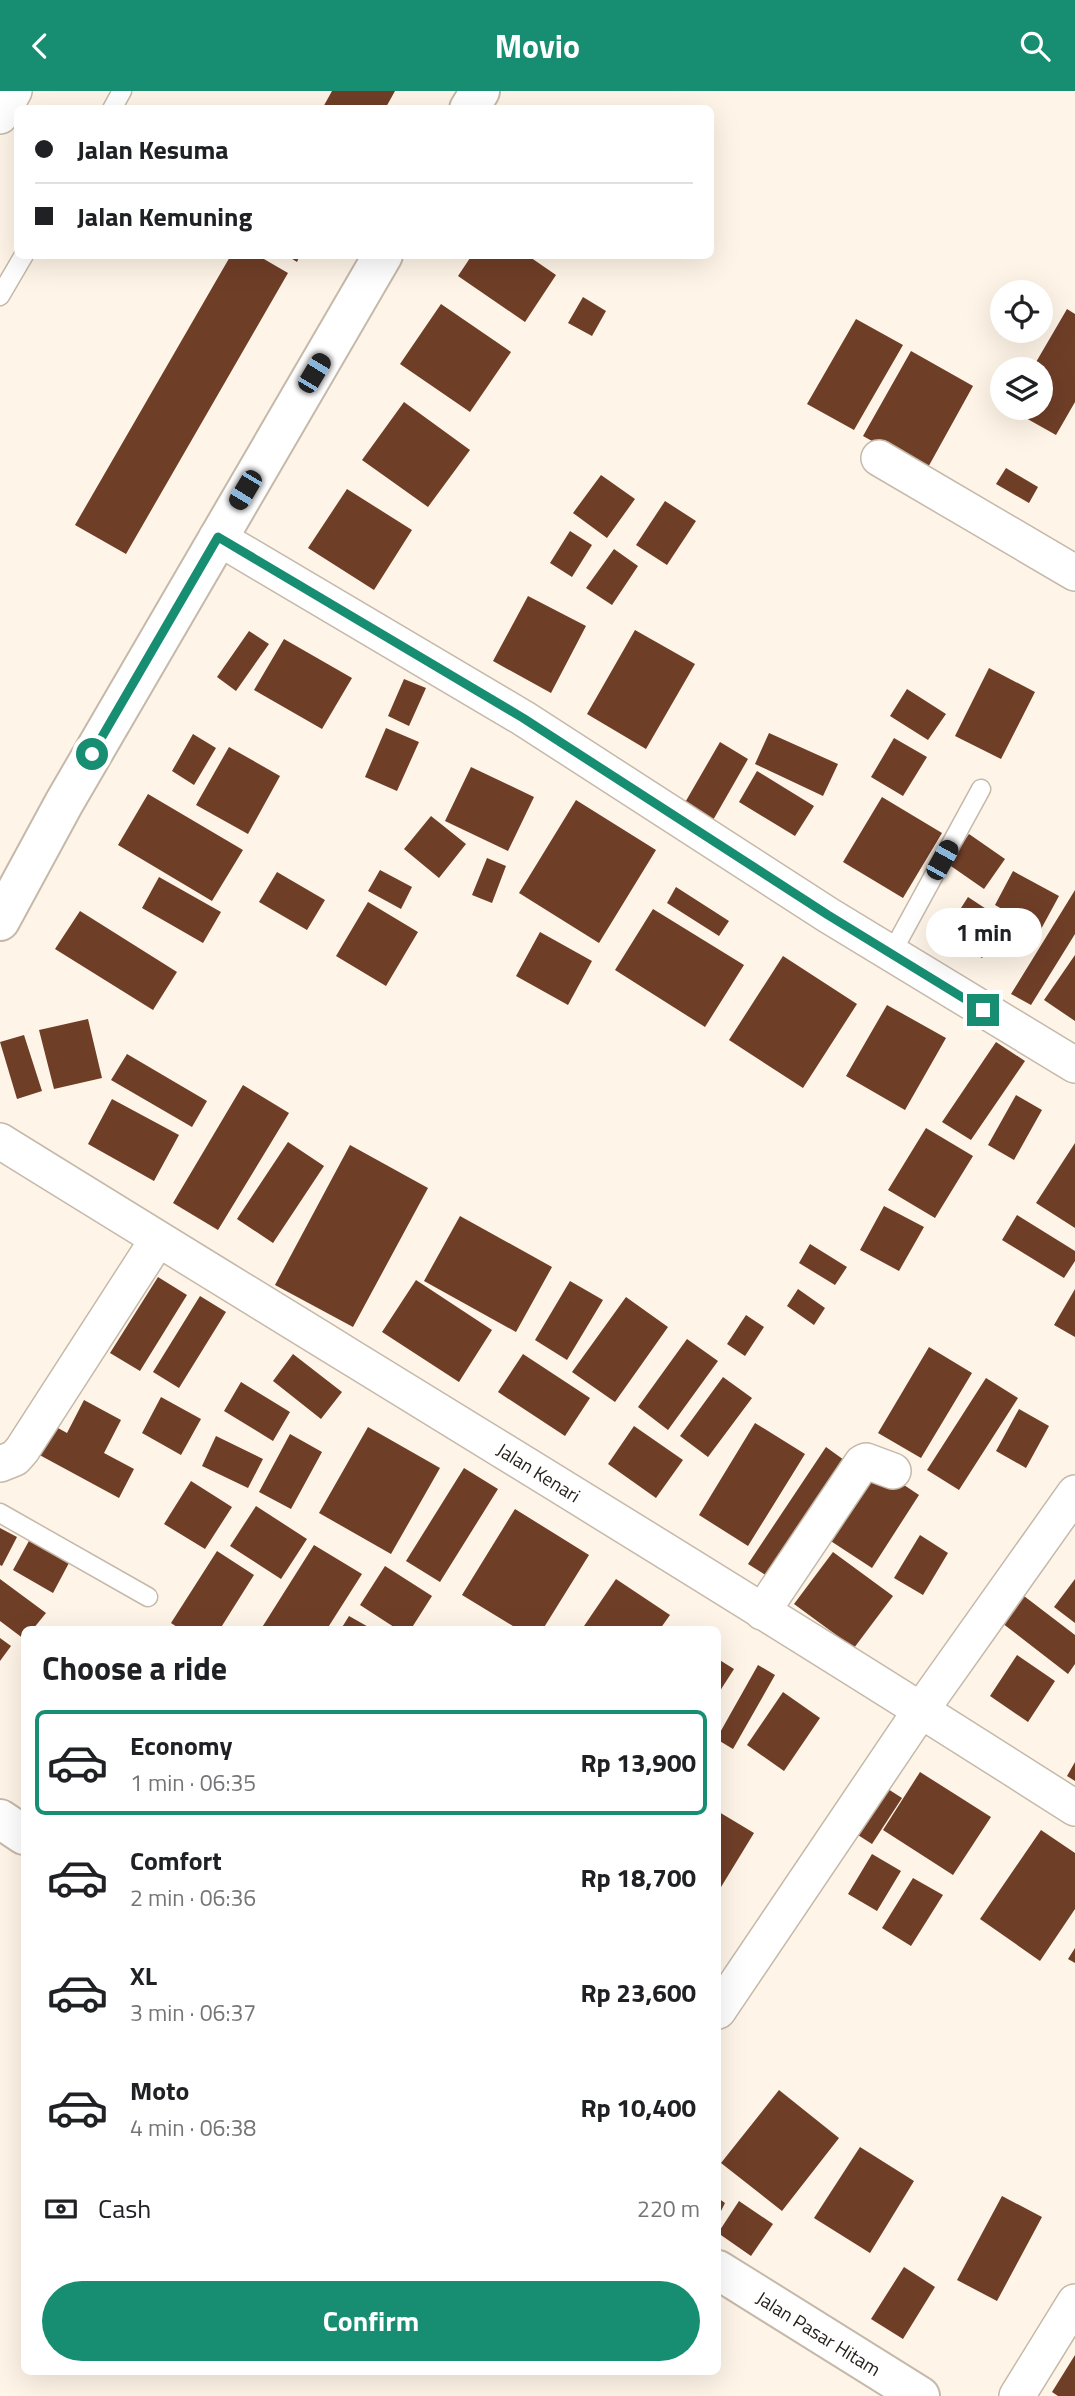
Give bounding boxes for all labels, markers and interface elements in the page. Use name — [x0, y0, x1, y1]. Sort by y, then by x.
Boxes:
text: Movio — [495, 22, 580, 70]
icon: back — [21, 27, 59, 65]
icon: search — [1016, 27, 1054, 65]
text: Jalan Kesuma — [77, 130, 229, 169]
text: Jalan Kemuning — [77, 197, 252, 236]
map controls — [990, 280, 1053, 420]
button: locate — [990, 280, 1053, 343]
car — [295, 350, 334, 396]
button: layers — [990, 357, 1053, 420]
car — [226, 467, 265, 513]
route start — [76, 738, 108, 770]
car — [923, 837, 962, 883]
callout: 1 min — [925, 909, 1041, 957]
text: 1 min — [956, 915, 1012, 950]
route end — [967, 994, 999, 1026]
street label: Jalan Kenari — [492, 1435, 586, 1509]
text: Choose a ride — [42, 1644, 227, 1692]
text: Economy — [130, 1726, 232, 1765]
icon: car — [46, 1731, 109, 1794]
text: Rp 13,900 — [580, 1743, 696, 1782]
text: 1 min · 06:35 — [130, 1765, 256, 1800]
text: Comfort — [130, 1841, 222, 1880]
icon: car — [46, 1846, 109, 1909]
text: Rp 18,700 — [580, 1858, 696, 1897]
text: 2 min · 06:36 — [130, 1880, 256, 1915]
text: XL — [130, 1956, 157, 1995]
icon: car — [46, 1961, 109, 2024]
text: Rp 23,600 — [580, 1973, 696, 2012]
text: 3 min · 06:37 — [130, 1995, 256, 2030]
text: Moto — [130, 2071, 189, 2110]
icon: car — [46, 2076, 109, 2139]
text: Rp 10,400 — [580, 2088, 696, 2127]
text: 4 min · 06:38 — [130, 2110, 256, 2145]
text: Cash — [98, 2189, 151, 2228]
icon: cash — [42, 2190, 80, 2228]
text: 220 m — [637, 2191, 700, 2226]
button: Confirm — [42, 2281, 700, 2361]
street label: Jalan Pasar Hitam — [751, 2283, 887, 2383]

